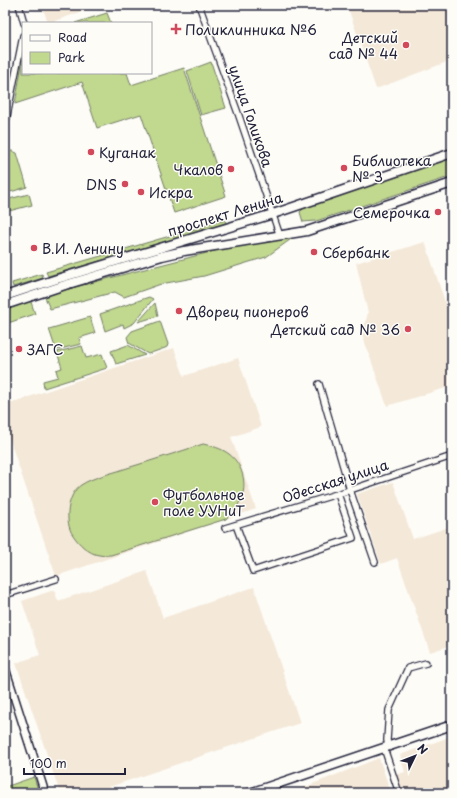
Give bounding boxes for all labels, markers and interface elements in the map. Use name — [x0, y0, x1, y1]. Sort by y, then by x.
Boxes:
place label: Поликлинника №6 — [185, 19, 317, 40]
legend — [22, 22, 152, 74]
marker: Поликлинника №6 — [170, 23, 182, 35]
place label: Детский сад № 44 — [329, 27, 398, 64]
text: Road — [58, 28, 87, 46]
marker: Детский сад № 44 — [401, 40, 411, 50]
text: Park — [58, 48, 85, 66]
street label: улица Голикова — [224, 62, 278, 170]
place label: Куганак — [99, 142, 156, 163]
marker: Куганак — [86, 147, 96, 157]
place label: Библиотека № 3 — [352, 150, 432, 187]
place label: Чкалов — [173, 159, 223, 180]
marker: Библиотека № 3 — [339, 163, 349, 173]
marker: Чкалов — [226, 164, 236, 174]
place label: DNS — [86, 174, 117, 195]
marker: DNS — [120, 179, 130, 189]
place label: Искра — [149, 182, 193, 203]
street label: проспект Ленина — [165, 186, 285, 241]
marker: Искра — [136, 187, 146, 197]
place label: Семерочка — [353, 202, 430, 223]
marker: Семерочка — [433, 207, 443, 217]
place label: В.И. Ленину — [42, 238, 124, 259]
place label: Сбербанк — [322, 242, 390, 263]
marker: В.И. Ленину — [29, 243, 39, 253]
marker: Сбербанк — [309, 247, 319, 257]
place label: Дворец пионеров — [186, 301, 309, 322]
marker: Дворец пионеров — [174, 306, 184, 316]
place label: Детский сад № 36 — [270, 319, 400, 340]
marker: Детский сад № 36 — [403, 324, 413, 334]
place label: ЗАГС — [26, 339, 64, 360]
marker: ЗАГС — [14, 344, 24, 354]
street label: Одесская улица — [279, 454, 391, 508]
place label: Футбольное поле УУНиТ — [163, 484, 245, 521]
marker: Футбольное поле УУНиТ — [150, 497, 160, 507]
north arrow — [395, 736, 435, 776]
text: N — [413, 740, 432, 758]
scale bar — [24, 750, 125, 776]
text: 100 m — [30, 754, 67, 772]

